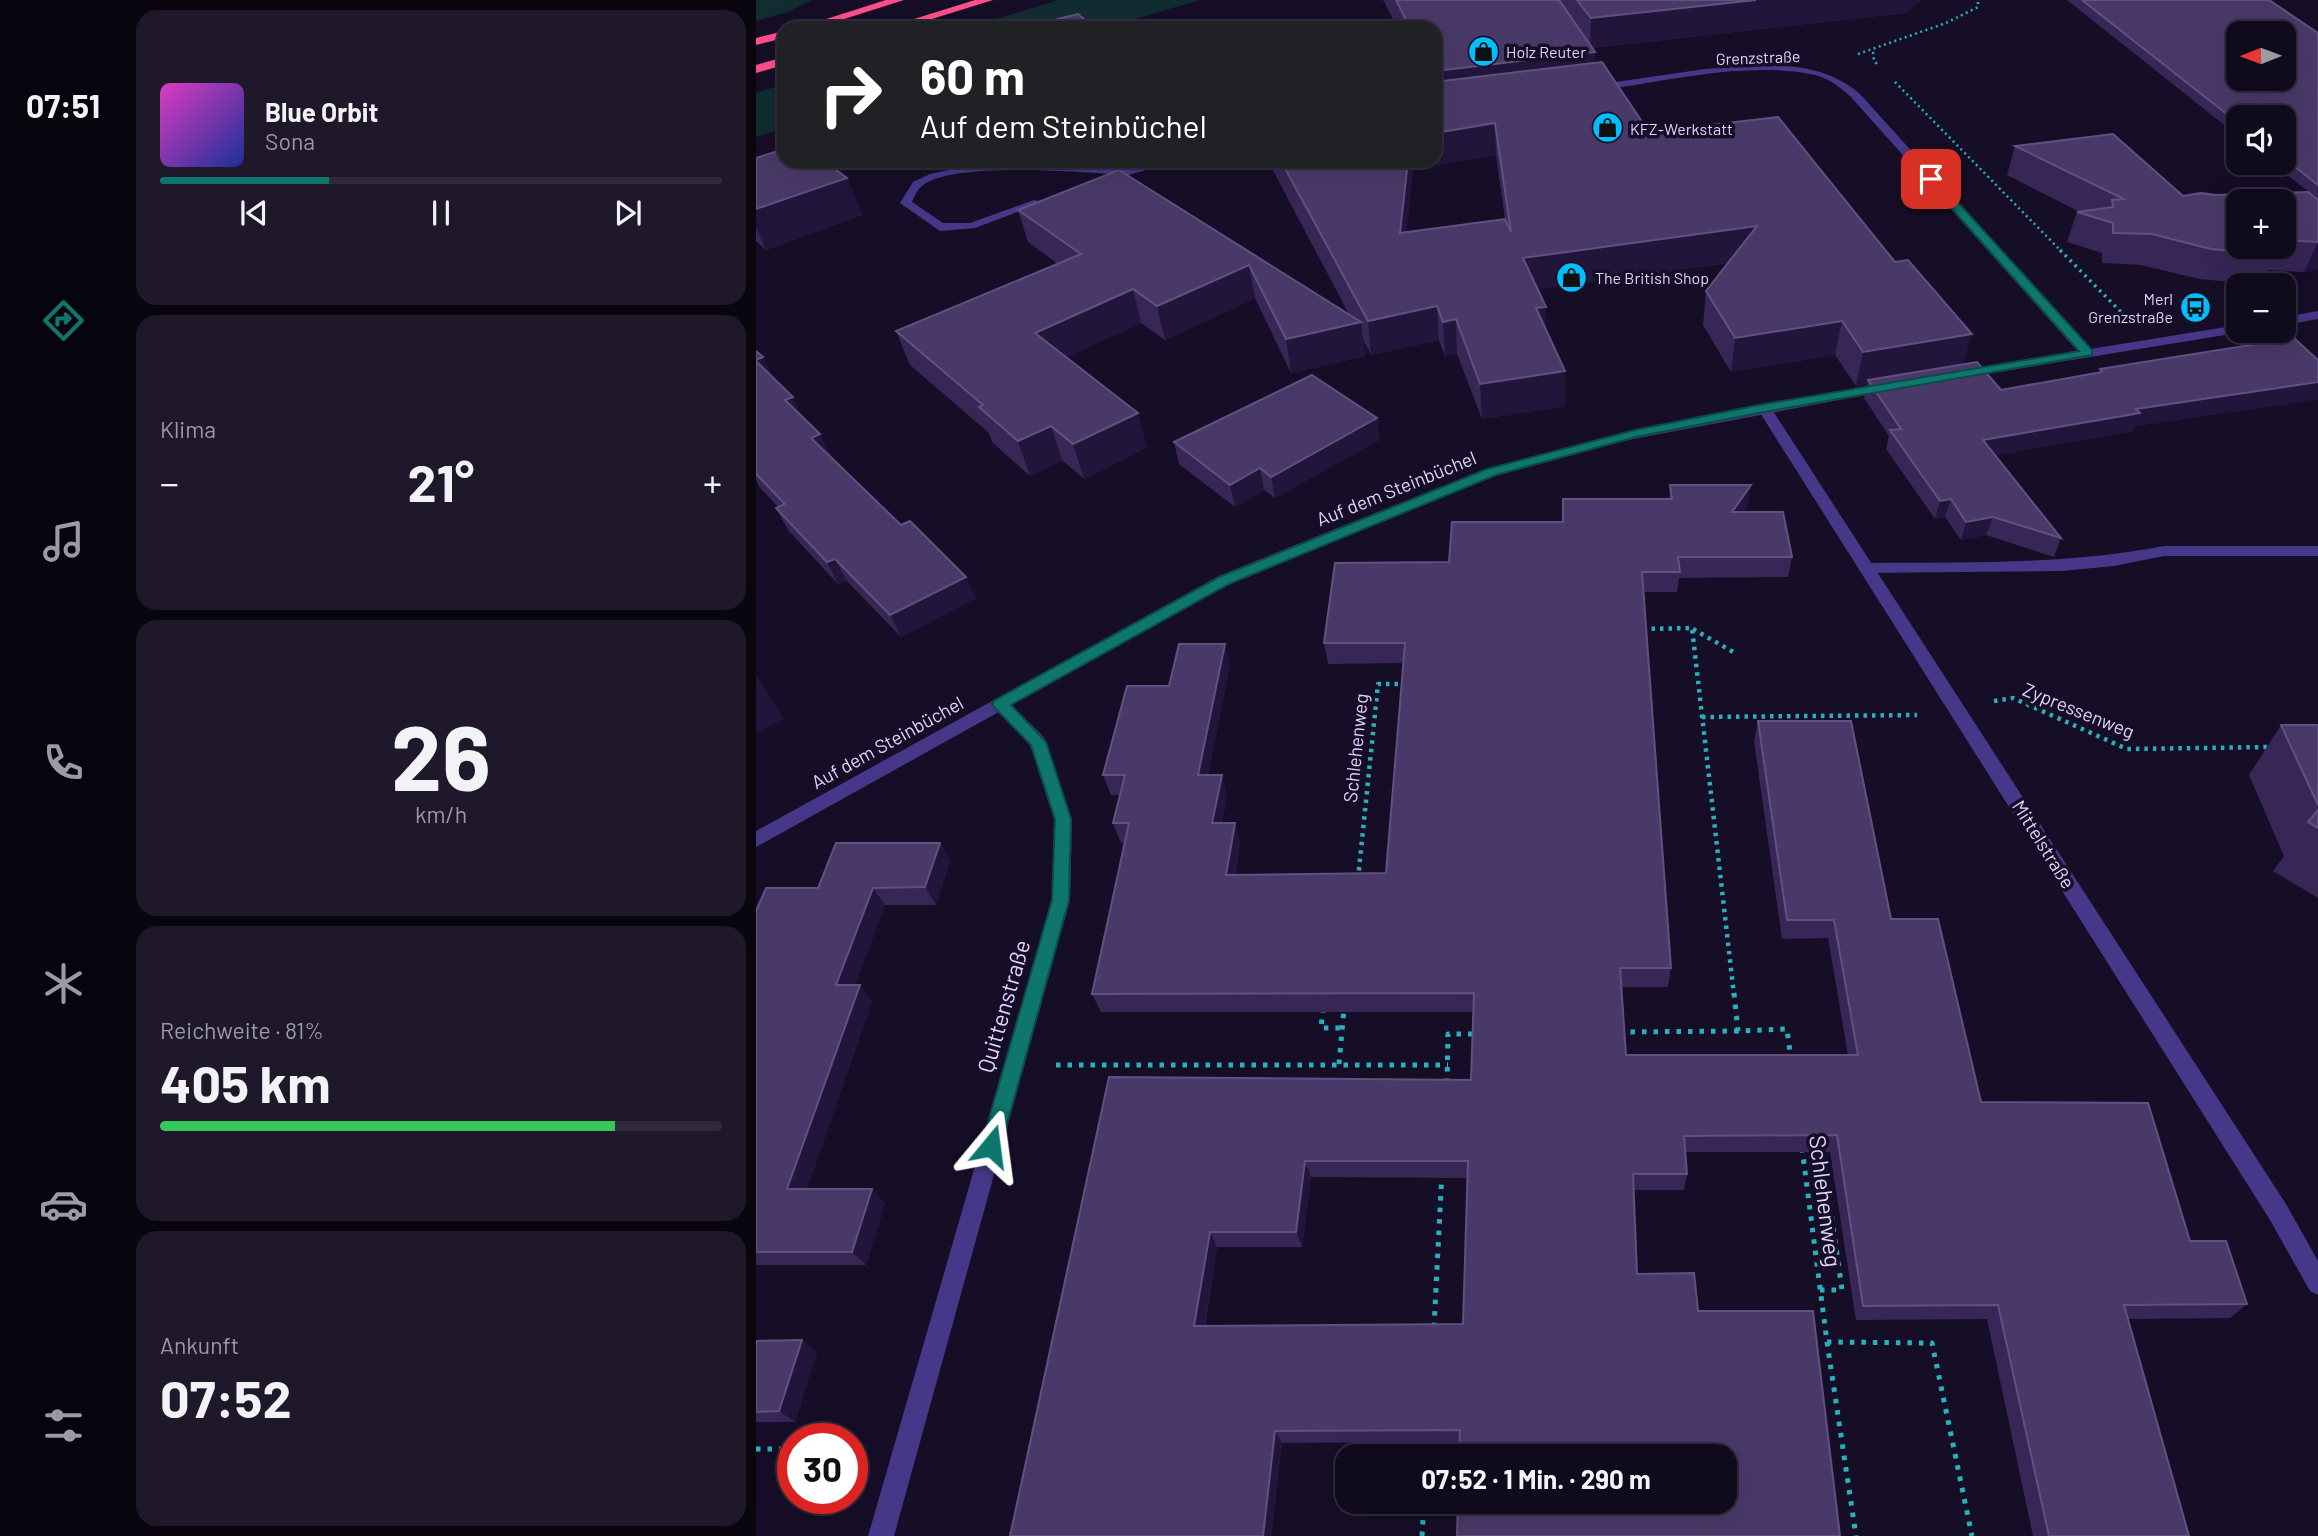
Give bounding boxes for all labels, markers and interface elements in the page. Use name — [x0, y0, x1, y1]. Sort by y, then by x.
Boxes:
north arrow — [2226, 21, 2296, 91]
map controls — [2226, 21, 2296, 343]
shop icon: Holz Reuter — [1466, 34, 1500, 68]
place label: Holz Reuter — [1506, 42, 1586, 61]
text: 60 m — [920, 46, 1025, 105]
street label: Grenzstraße — [1715, 46, 1801, 68]
icon: right — [805, 49, 896, 140]
text: 07:51 — [26, 86, 100, 124]
text: Blue Orbit — [265, 96, 378, 127]
button: sound — [2226, 105, 2296, 175]
text: Auf dem Steinbüchel — [920, 106, 1207, 144]
shop icon: KFZ-Werkstatt — [1590, 111, 1624, 145]
place label: KFZ-Werkstatt — [1630, 119, 1733, 138]
text: Sona — [265, 127, 315, 155]
pin — [1901, 149, 1961, 209]
icon: arrive — [1912, 160, 1950, 198]
button: + — [2226, 189, 2296, 259]
icon: previous — [235, 194, 273, 232]
icon: pause — [422, 194, 460, 232]
icon: next — [609, 194, 647, 232]
shop icon: The British Shop — [1555, 260, 1589, 294]
place label: The British Shop — [1595, 268, 1709, 287]
button: − — [2226, 273, 2296, 343]
place label: Merl Grenzstraße — [2088, 289, 2173, 326]
bus stop icon: Merl Grenzstraße — [2179, 290, 2213, 324]
icon: directions — [39, 296, 88, 345]
text: Klima — [160, 415, 216, 443]
street label: Auf dem Steinbüchel — [1313, 445, 1479, 531]
text: 21° — [408, 450, 474, 512]
text: − — [160, 459, 179, 505]
text: + — [703, 459, 722, 505]
icon: music — [39, 517, 88, 566]
street label: Zypressenweg — [2020, 677, 2138, 743]
street label: Auf dem Steinbüchel — [807, 691, 967, 793]
street label: Schlehenweg — [1338, 692, 1372, 804]
text: 26 — [391, 700, 491, 809]
icon: phone — [39, 738, 88, 787]
street label: Mittelstraße — [2008, 796, 2080, 892]
text: km/h — [415, 800, 467, 828]
street label: Quittenstraße — [971, 936, 1035, 1076]
icon: climate — [39, 959, 88, 1008]
text: Reichweite · 81% — [160, 1016, 324, 1044]
text: 405 km — [160, 1051, 331, 1113]
position arrow — [954, 1109, 1028, 1183]
street label: Schlehenweg — [1804, 1133, 1848, 1269]
icon: car — [39, 1180, 88, 1229]
text: Ankunft — [160, 1331, 239, 1359]
text: 07:52 — [160, 1366, 292, 1428]
icon: filters — [39, 1401, 88, 1450]
speed limit sign: 30 — [777, 1423, 868, 1514]
text: 07:52 · 1 Min. · 290 m — [1421, 1463, 1651, 1494]

